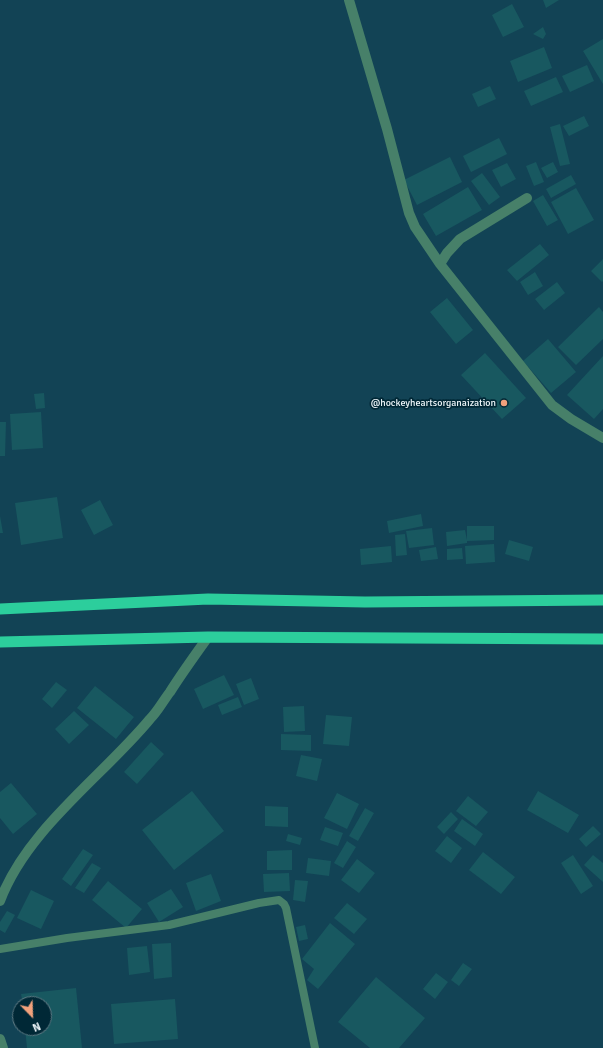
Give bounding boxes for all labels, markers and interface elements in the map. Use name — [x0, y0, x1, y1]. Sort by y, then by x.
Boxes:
place label: @hockeyheartsorganaization — [371, 397, 496, 409]
marker: @hockeyheartsorganaization — [499, 398, 509, 408]
north arrow — [12, 996, 52, 1036]
text: N — [30, 1019, 43, 1034]

